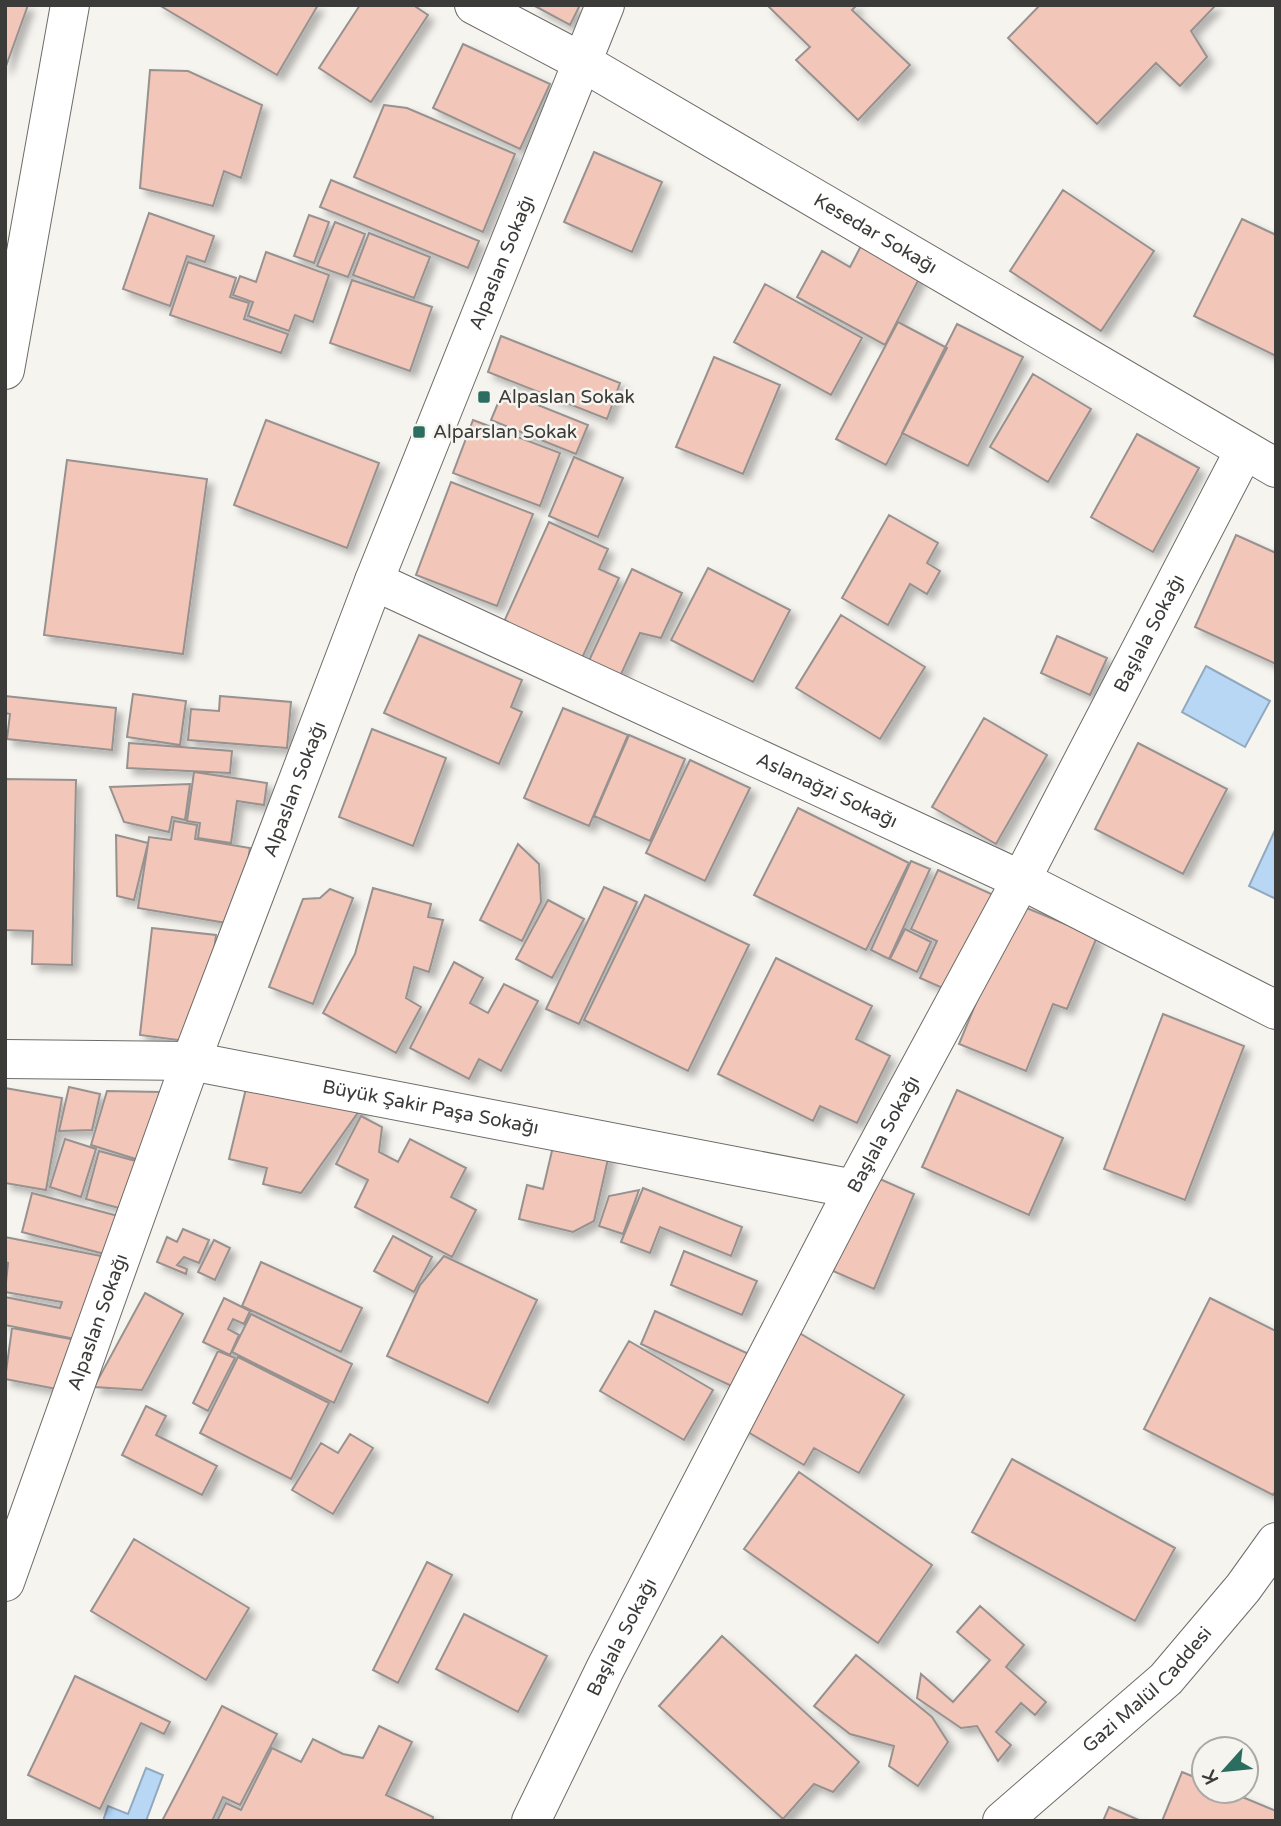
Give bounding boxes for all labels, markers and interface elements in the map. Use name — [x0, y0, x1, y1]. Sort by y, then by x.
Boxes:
street label: Kesedar Sokağı — [810, 189, 941, 278]
street label: Alpaslan Sokağı — [465, 192, 539, 333]
place label: Alpaslan Sokak — [498, 386, 635, 408]
marker: Alpaslan Sokak — [476, 389, 492, 405]
place label: Alparslan Sokak — [433, 421, 577, 443]
marker: Alparslan Sokak — [411, 424, 427, 440]
street label: Başlala Sokağı — [1110, 571, 1189, 696]
street label: Alpaslan Sokağı — [259, 718, 330, 860]
street label: Aslanağzi Sokağı — [753, 748, 901, 832]
street label: Başlala Sokağı — [843, 1072, 924, 1197]
street label: Büyük Şakir Paşa Sokağı — [320, 1076, 541, 1139]
street label: Alpaslan Sokağı — [63, 1251, 132, 1393]
street label: Başlala Sokağı — [582, 1574, 661, 1700]
street label: Gazi Malül Caddesi — [1078, 1622, 1216, 1757]
north arrow — [1190, 1735, 1260, 1805]
text: K — [1198, 1766, 1223, 1788]

